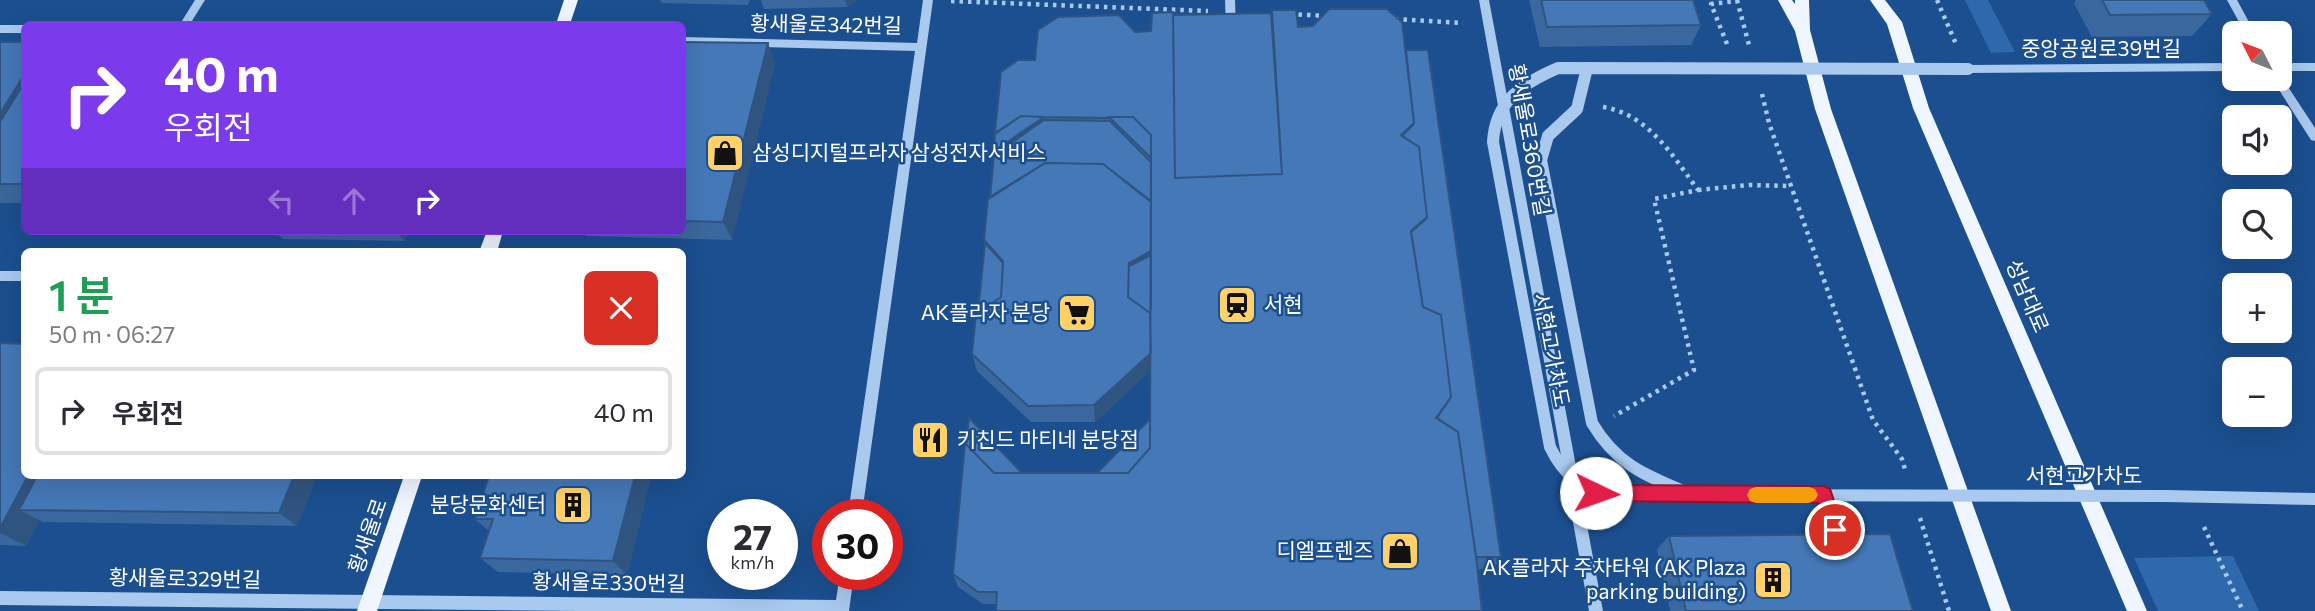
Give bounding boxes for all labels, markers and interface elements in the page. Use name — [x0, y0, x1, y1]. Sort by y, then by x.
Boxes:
street label: 황새울로342번길 — [750, 10, 902, 37]
north arrow — [2222, 21, 2292, 91]
map controls — [2222, 21, 2292, 427]
street label: 중앙공원로39번길 — [2021, 35, 2181, 60]
text: 40 m — [164, 42, 279, 102]
icon: right — [49, 49, 140, 140]
street label: 황새울로360번길 — [1505, 62, 1556, 218]
button: sound — [2222, 105, 2292, 175]
text: 우회전 — [164, 106, 252, 146]
shop icon: 삼성디지털프라자 삼성전자서비스 — [704, 132, 746, 174]
place label: 삼성디지털프라자 삼성전자서비스 — [752, 139, 1046, 164]
icon: left — [262, 182, 300, 220]
icon: ahead — [335, 182, 373, 220]
icon: right — [408, 182, 446, 220]
button: search — [2222, 189, 2292, 259]
street label: 성남대로 — [2002, 255, 2055, 336]
text: 1 분 — [49, 268, 114, 320]
button: close — [584, 271, 658, 345]
button: + — [2222, 273, 2292, 343]
station icon: 서현 — [1216, 284, 1258, 326]
street label: 서현고가차도 — [1529, 290, 1576, 409]
place label: 서현 — [1264, 291, 1303, 316]
supermarket icon: AK플라자 분당 — [1056, 292, 1098, 334]
place label: AK플라자 분당 — [921, 299, 1050, 324]
text: 50 m · 06:27 — [49, 320, 175, 348]
button: − — [2222, 357, 2292, 427]
icon: right — [53, 392, 91, 430]
text: 40 m — [594, 396, 654, 427]
text: 우회전 — [112, 397, 184, 428]
restaurant icon: 키친드 마티네 분당점 — [909, 419, 951, 461]
place label: 키친드 마티네 분당점 — [957, 426, 1139, 451]
position arrow — [1559, 456, 1633, 530]
street label: 서현고가차도 — [2026, 462, 2142, 487]
building icon: 분당문화센터 — [552, 484, 594, 526]
place label: 분당문화센터 — [430, 491, 546, 516]
street label: 황새울로 — [342, 495, 391, 576]
speed limit sign: 30 — [812, 499, 903, 590]
pin — [1805, 500, 1865, 560]
icon: arrive — [1816, 511, 1854, 549]
text: 27 — [733, 514, 772, 557]
shop icon: 디엘프렌즈 — [1379, 530, 1421, 572]
place label: 디엘프렌즈 — [1276, 537, 1373, 562]
text: km/h — [731, 551, 774, 573]
place label: AK플라자 주차타워 (AK Plaza parking building) — [1483, 554, 1746, 603]
building icon: AK플라자 주차타워 (AK Plaza parking building) — [1752, 559, 1794, 601]
street label: 황새울로329번길 — [109, 564, 261, 591]
street label: 황새울로330번길 — [532, 568, 686, 595]

